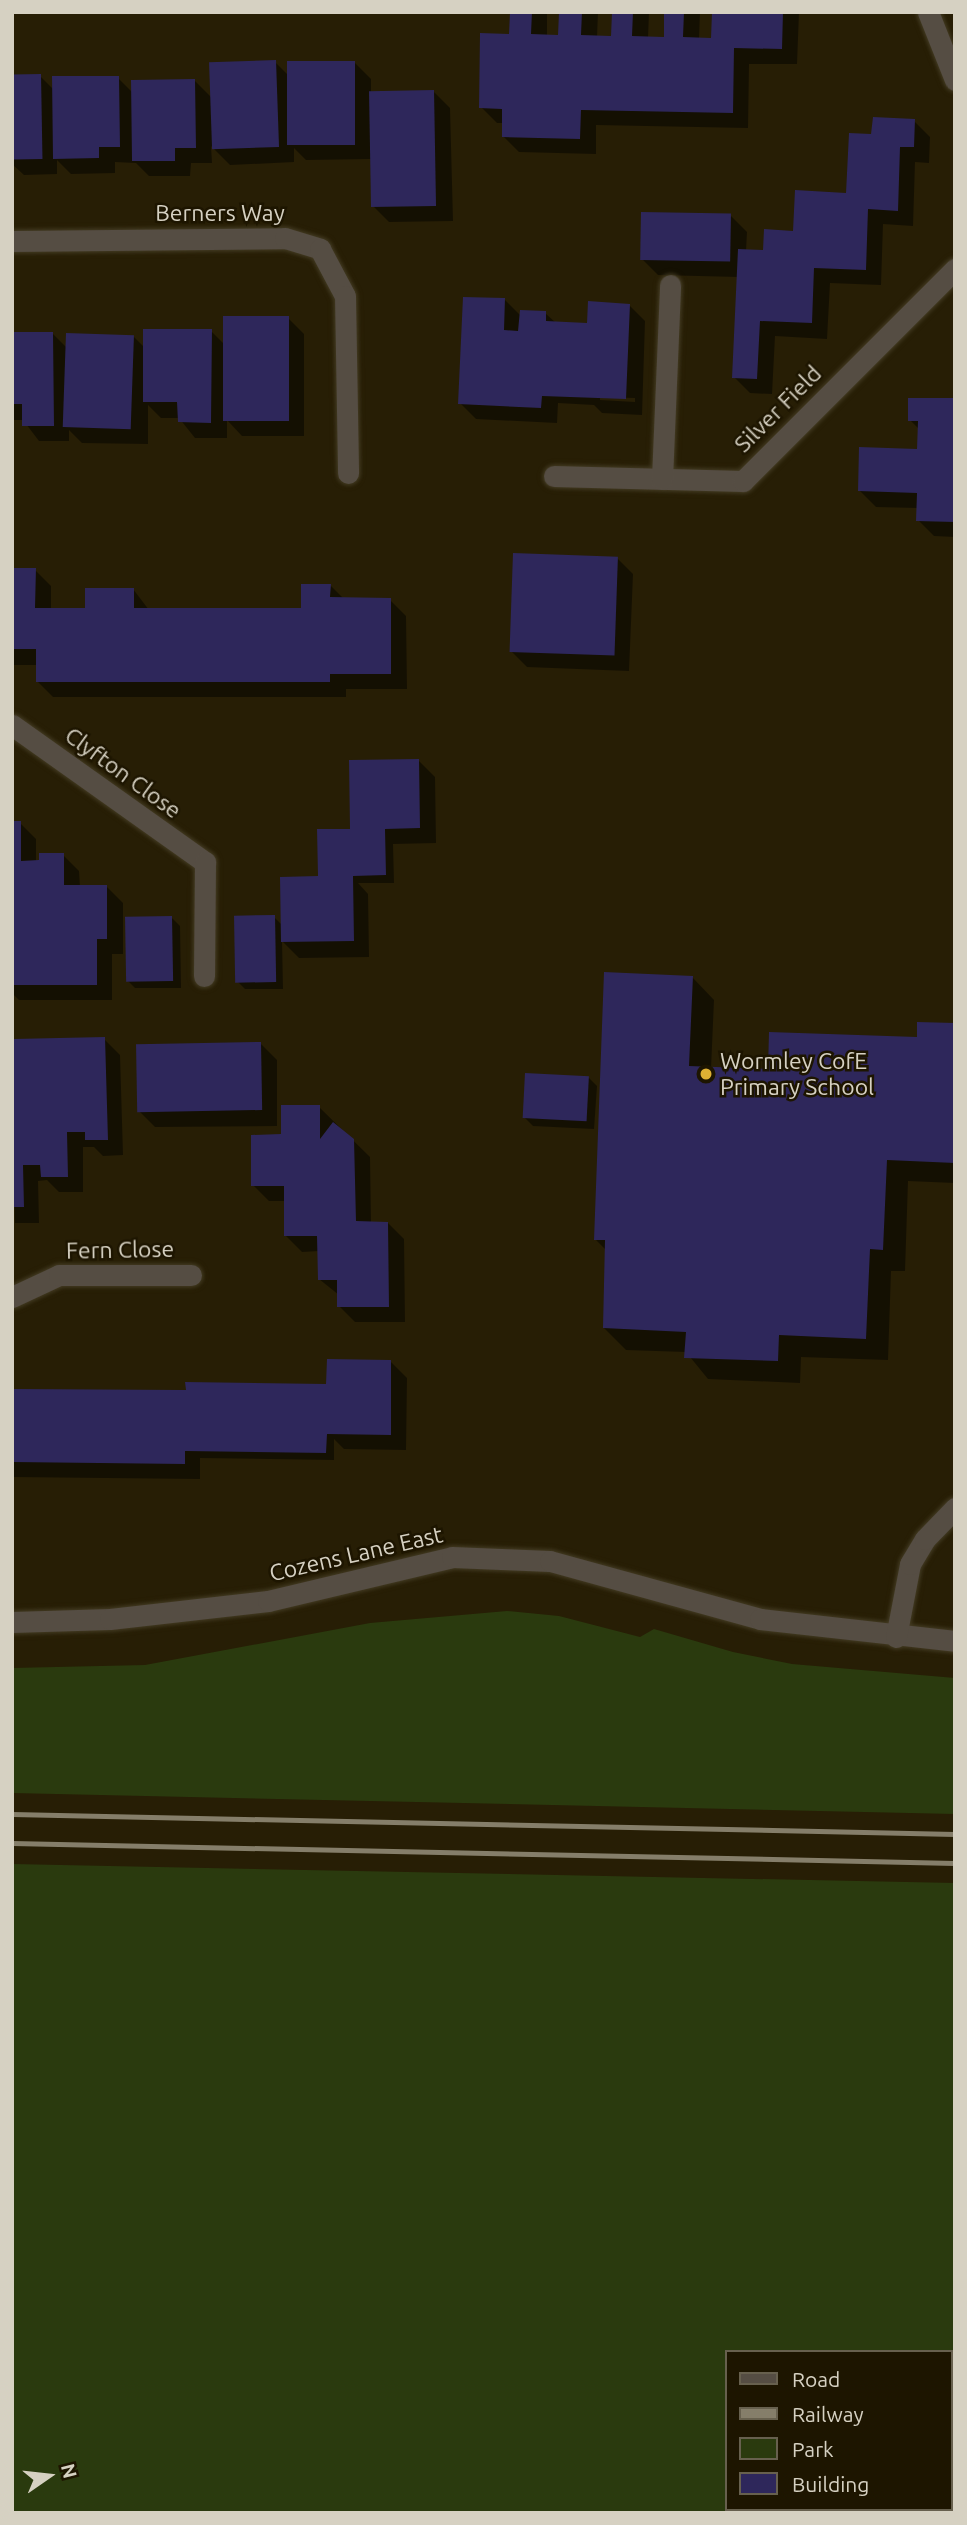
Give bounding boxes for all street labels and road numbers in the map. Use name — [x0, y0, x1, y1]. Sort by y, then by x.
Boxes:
street label: Berners Way — [155, 199, 285, 227]
street label: Silver Field — [729, 360, 827, 458]
street label: Clyfton Close — [59, 722, 187, 824]
street label: Fern Close — [66, 1235, 174, 1265]
street label: Cozens Lane East — [267, 1521, 445, 1587]

